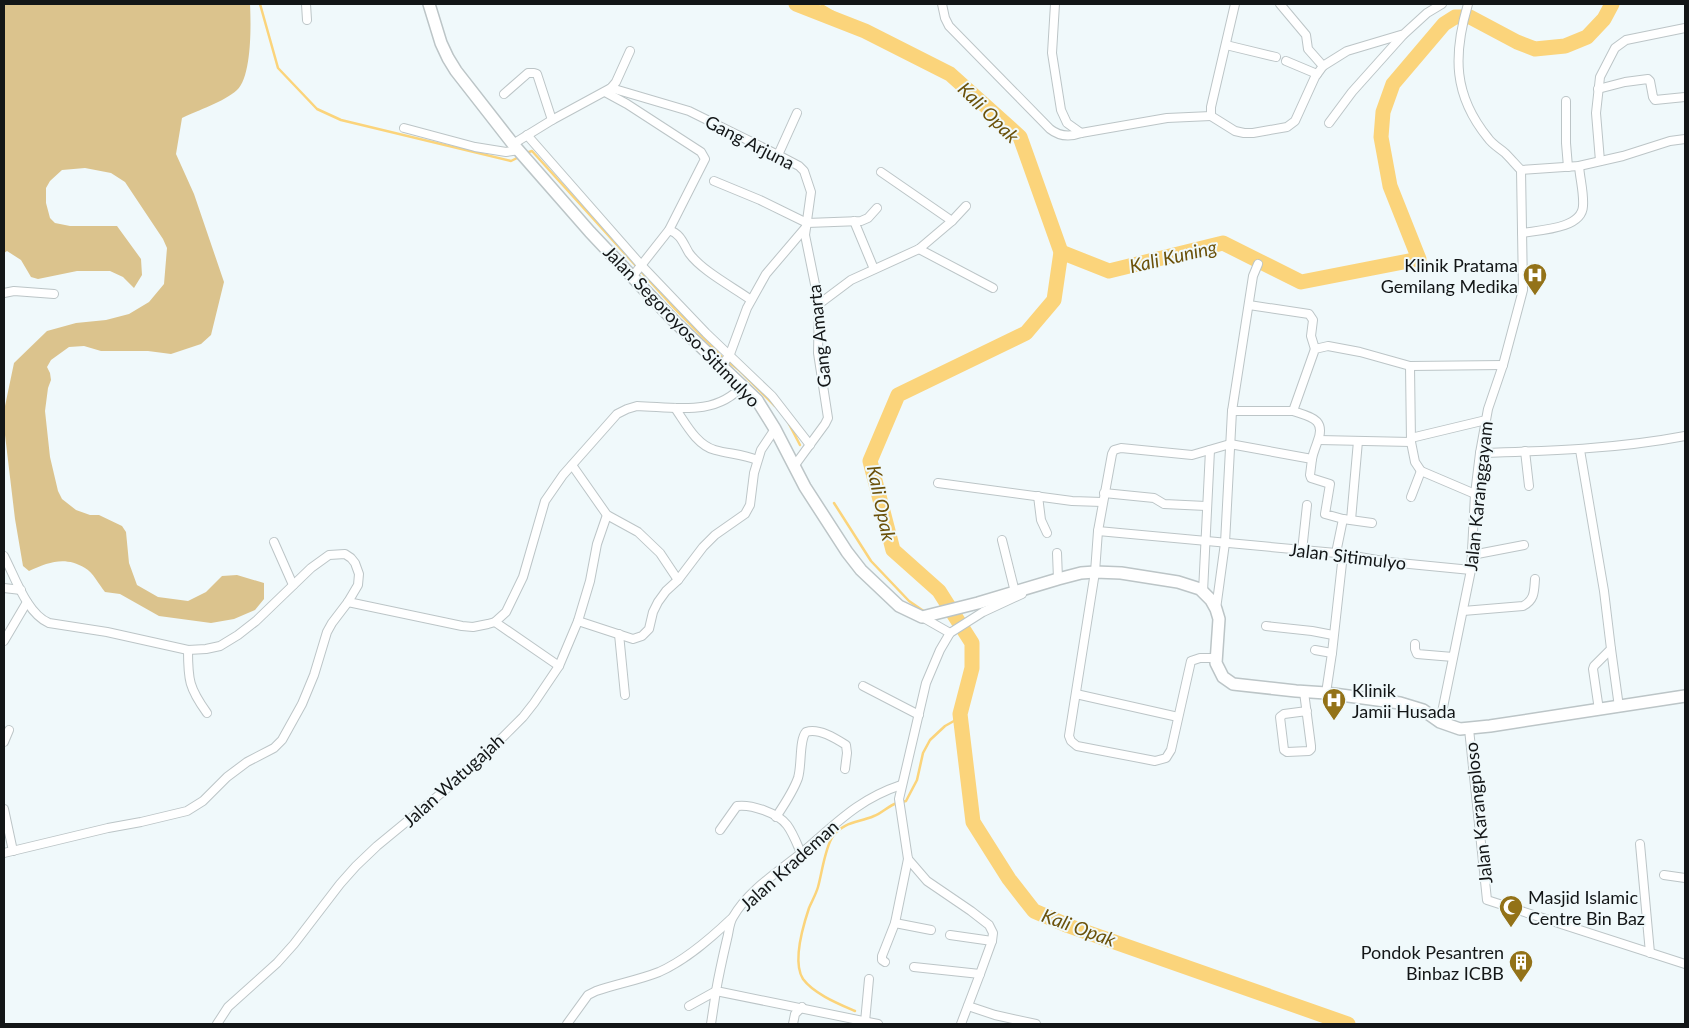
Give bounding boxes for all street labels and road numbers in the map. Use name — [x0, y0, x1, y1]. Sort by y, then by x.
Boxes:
street label: Gang Arjuna — [702, 110, 798, 174]
street label: Jalan Segoroyoso-Sitimulyo — [599, 241, 765, 411]
street label: Gang Amarta — [803, 283, 835, 389]
street label: Jalan Karanggayam — [1459, 420, 1497, 572]
street label: Jalan Sitimulyo — [1288, 538, 1408, 574]
street label: Jalan Watugajah — [398, 729, 508, 831]
street label: Jalan Karangploso — [1460, 741, 1496, 885]
street label: Jalan Krademan — [735, 815, 843, 915]

